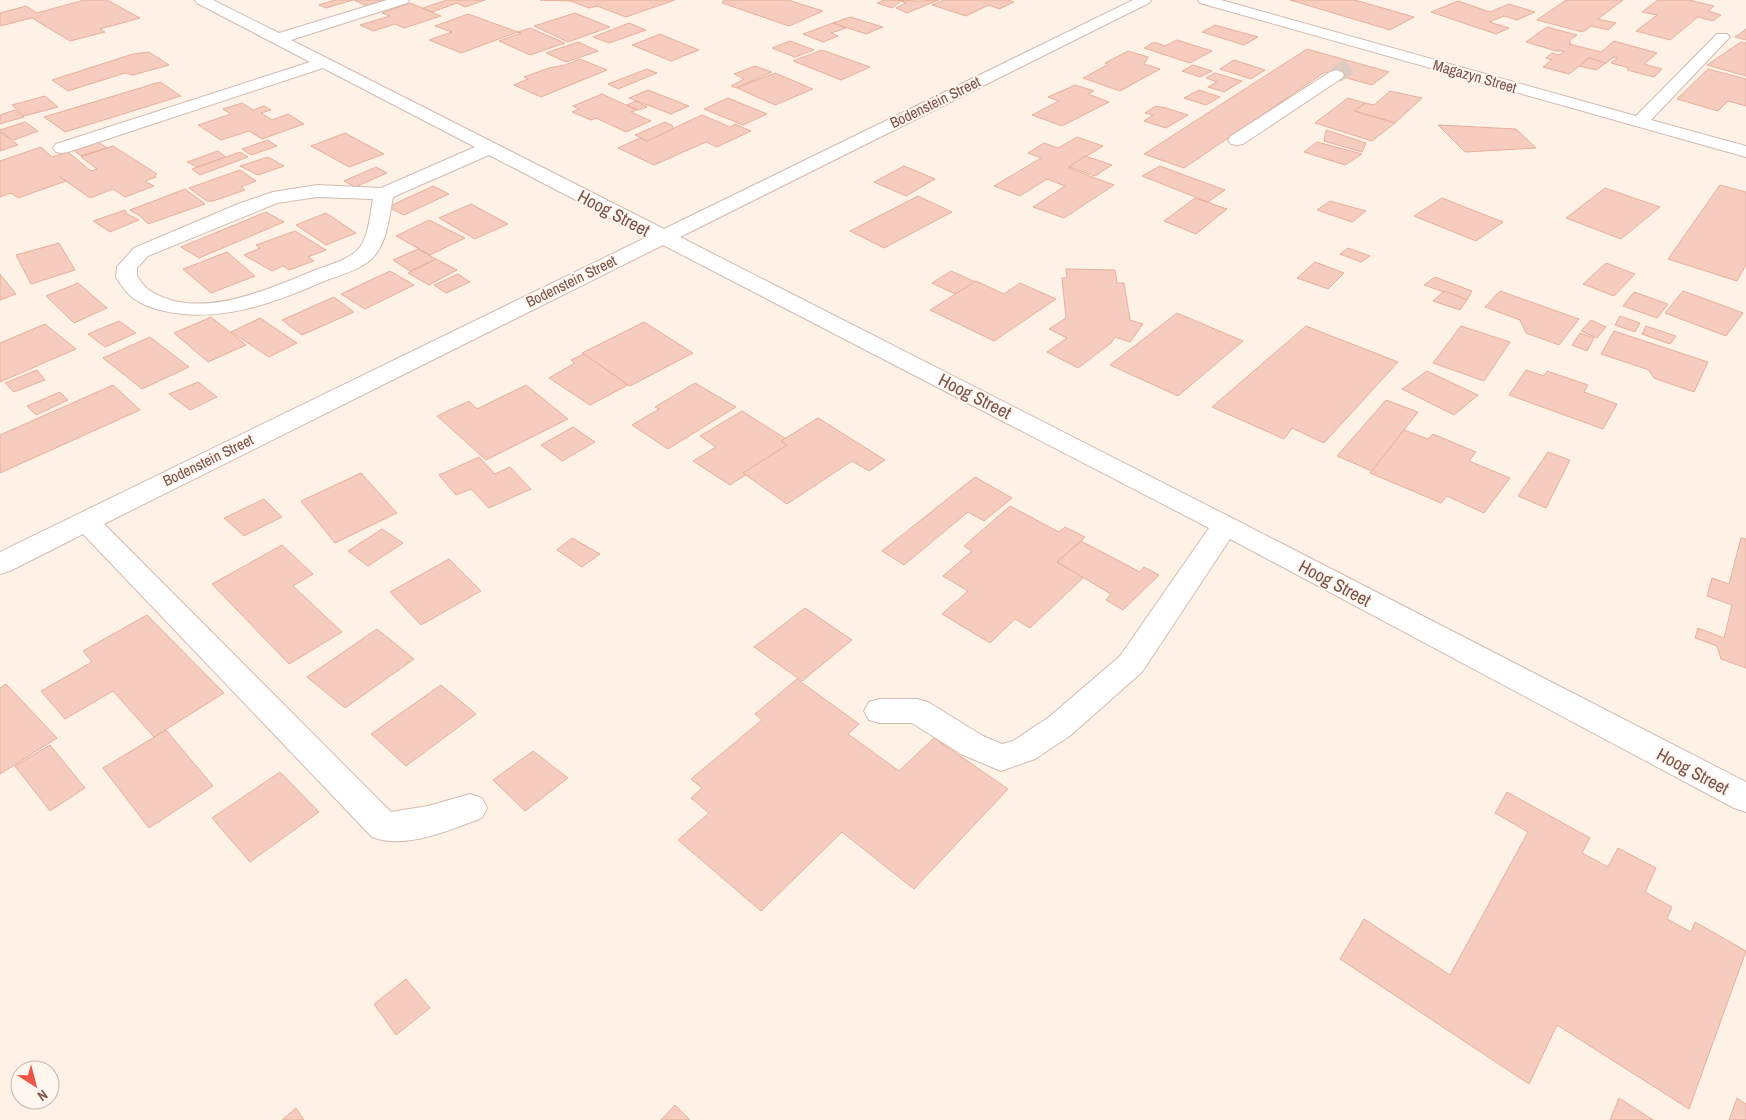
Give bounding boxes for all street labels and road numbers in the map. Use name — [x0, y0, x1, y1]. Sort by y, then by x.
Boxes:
street label: Magazyn Street — [1431, 54, 1520, 98]
street label: Bodenstein Street — [886, 71, 984, 133]
street label: Hoog Street — [573, 183, 655, 243]
street label: Bodenstein Street — [522, 250, 620, 312]
street label: Hoog Street — [934, 367, 1016, 425]
street label: Bodenstein Street — [159, 429, 257, 491]
street label: Hoog Street — [1294, 553, 1376, 613]
street label: Hoog Street — [1652, 741, 1734, 801]

